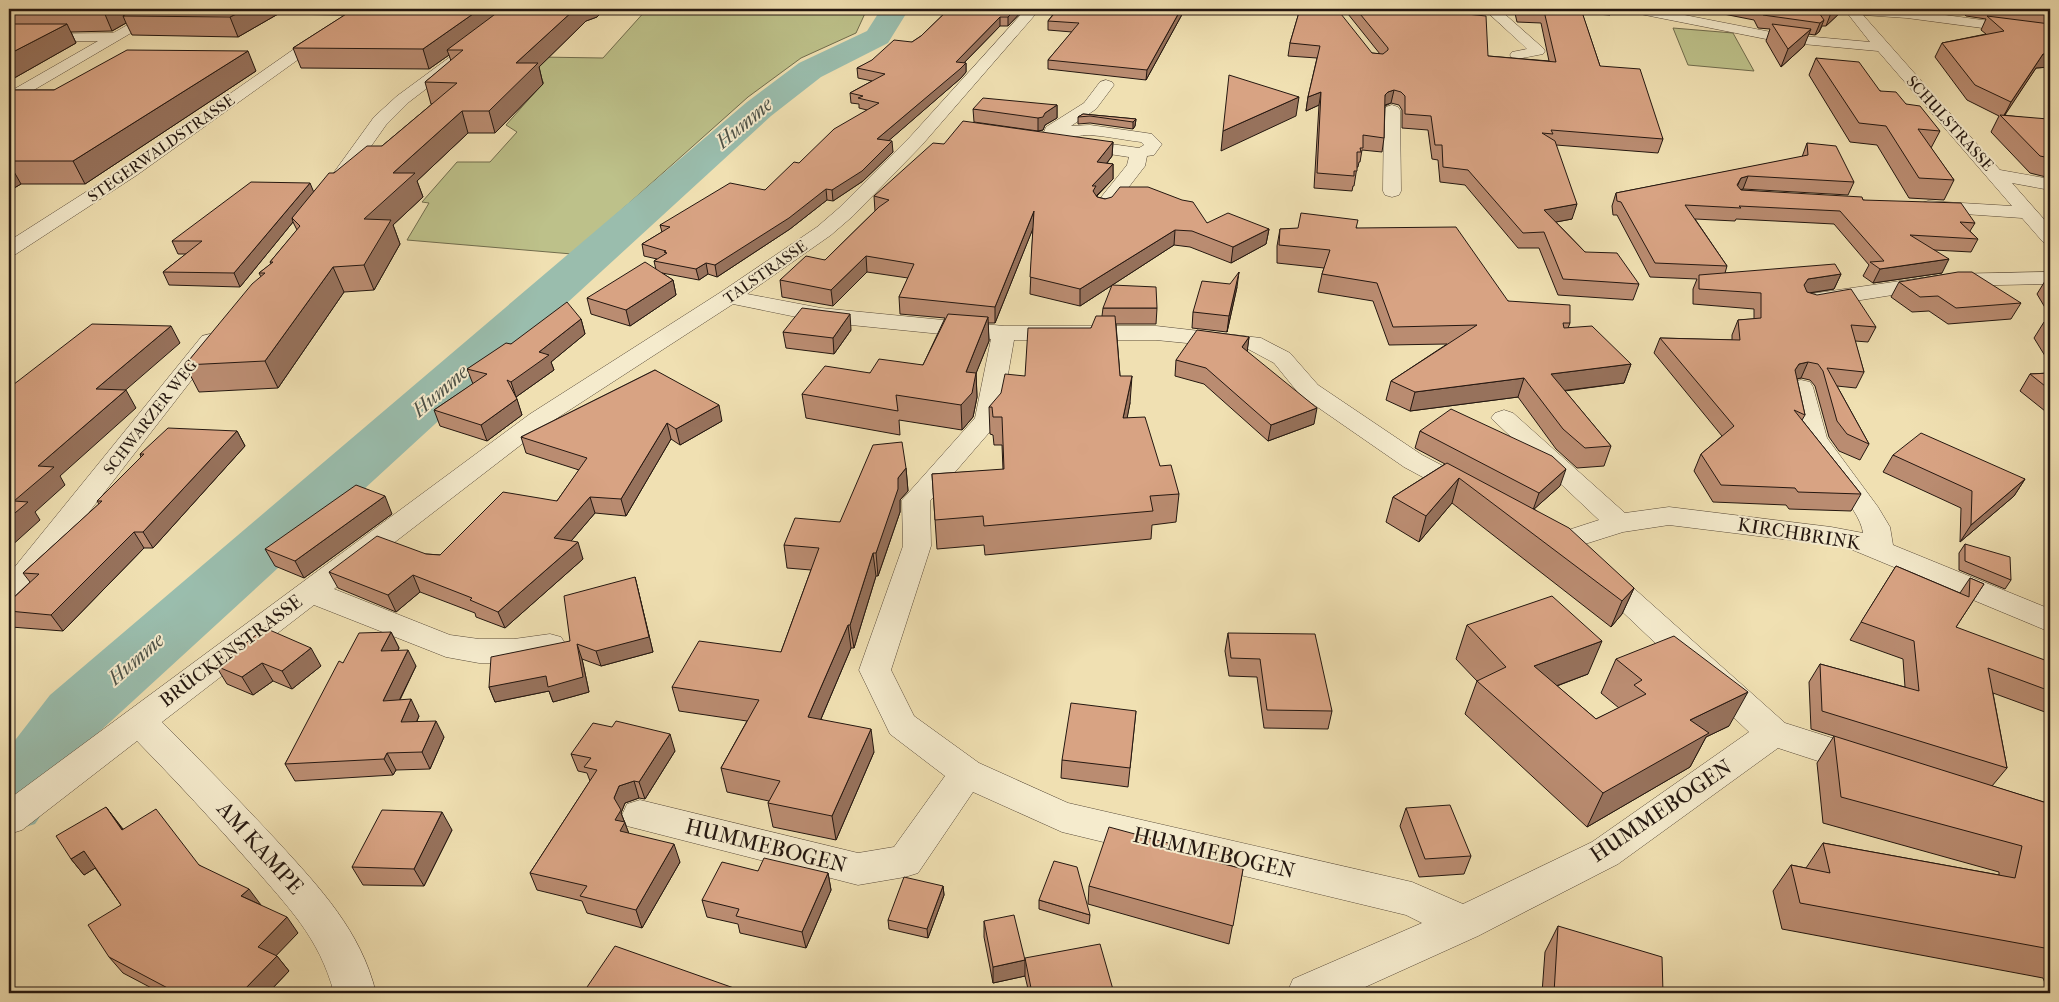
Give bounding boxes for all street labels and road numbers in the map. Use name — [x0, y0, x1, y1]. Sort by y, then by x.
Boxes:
street label: SCHULSTRASSE — [1902, 72, 1998, 175]
street label: STEGERWALDSTRASSE — [84, 90, 238, 206]
street label: TALSTRASSE — [720, 236, 811, 308]
street label: SCHWARZER WEG — [99, 356, 201, 478]
street label: KIRCHBRINK — [1736, 513, 1863, 555]
street label: BRÜCKENSTRASSE — [156, 590, 307, 712]
street label: HUMMEBOGEN — [1585, 754, 1737, 868]
street label: AM KAMPE — [211, 795, 309, 900]
street label: HUMMEBOGEN — [683, 813, 850, 879]
street label: HUMMEBOGEN — [1130, 822, 1298, 884]

